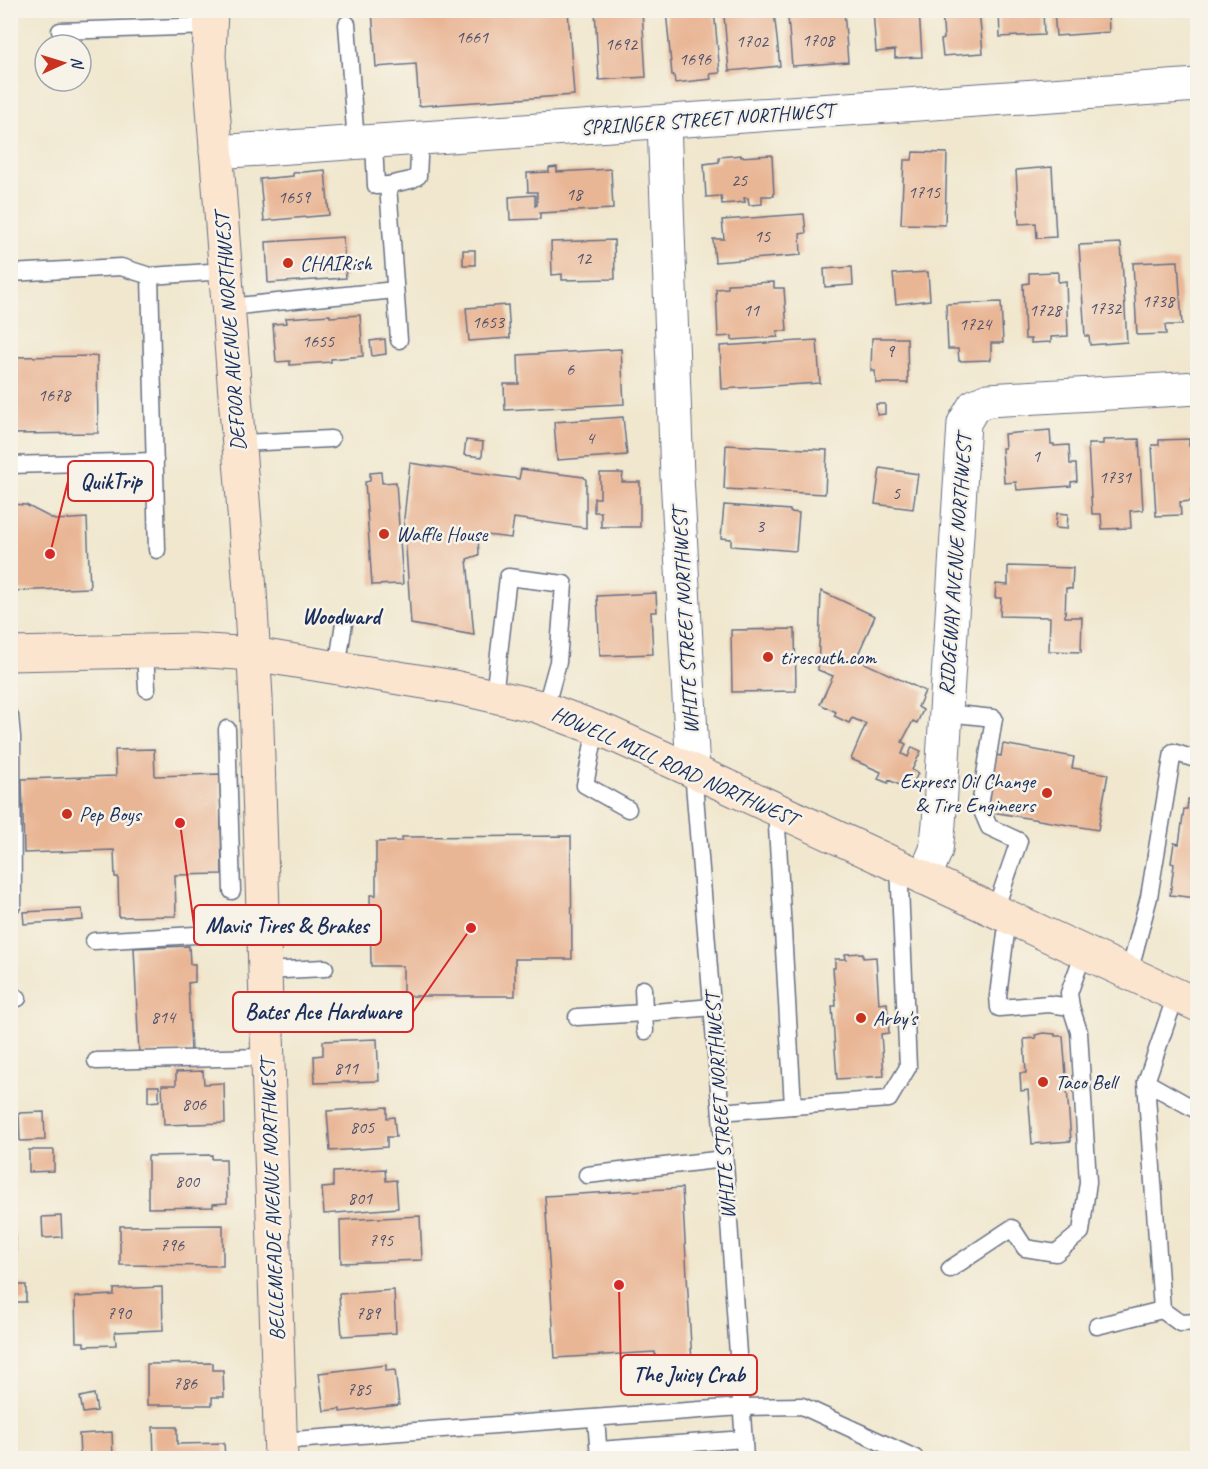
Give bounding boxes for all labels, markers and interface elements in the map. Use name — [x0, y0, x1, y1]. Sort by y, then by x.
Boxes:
house number: 1661 — [456, 26, 489, 48]
house number: 1708 — [802, 29, 836, 51]
house number: 1702 — [736, 30, 770, 52]
north arrow — [33, 33, 93, 93]
house number: 1692 — [605, 33, 639, 55]
house number: 1696 — [679, 48, 712, 70]
text: N — [67, 56, 88, 71]
street label: SPRINGER STREET NORTHWEST — [580, 97, 840, 141]
house number: 25 — [731, 169, 748, 191]
house number: 1715 — [908, 181, 941, 203]
house number: 18 — [566, 183, 584, 205]
house number: 1659 — [278, 186, 312, 208]
street label: DEFOOR AVENUE NORTHWEST — [208, 207, 251, 452]
house number: 15 — [754, 225, 771, 247]
house number: 12 — [575, 247, 593, 269]
place label: CHAIRish — [300, 250, 373, 276]
marker: CHAIRish — [281, 256, 295, 270]
house number: 1738 — [1142, 290, 1176, 312]
house number: 1732 — [1089, 297, 1123, 319]
house number: 11 — [743, 299, 760, 321]
house number: 1728 — [1029, 299, 1063, 321]
house number: 1653 — [472, 311, 506, 333]
house number: 1724 — [959, 313, 993, 335]
house number: 1655 — [302, 330, 335, 352]
house number: 9 — [886, 340, 896, 362]
house number: 6 — [566, 358, 575, 380]
house number: 1678 — [38, 384, 72, 406]
house number: 4 — [586, 427, 596, 449]
street label: RIDGEWAY AVENUE NORTHWEST — [933, 428, 977, 696]
house number: 1 — [1032, 445, 1041, 467]
callout: QuikTrip — [68, 461, 153, 501]
house number: 1731 — [1099, 466, 1132, 488]
text: QuikTrip — [80, 468, 143, 496]
house number: 5 — [892, 482, 901, 504]
street label: WHITE STREET NORTHWEST — [666, 502, 704, 735]
house number: 3 — [756, 515, 766, 537]
place label: Waffle House — [396, 521, 488, 547]
marker: Waffle House — [377, 527, 391, 541]
district label: Woodward — [302, 603, 384, 631]
place label: tiresouth.com — [780, 644, 877, 670]
marker: tiresouth.com — [761, 650, 775, 664]
street label: HOWELL MILL ROAD NORTHWEST — [548, 700, 806, 834]
place label: Express Oil Change & Tire Engineers — [900, 768, 1037, 818]
marker: Express Oil Change & Tire Engineers — [1040, 786, 1054, 800]
place label: Pep Boys — [79, 801, 142, 827]
marker: Pep Boys — [60, 807, 74, 821]
callout: Mavis Tires & Brakes — [194, 905, 381, 945]
text: Mavis Tires & Brakes — [206, 912, 371, 940]
street label: WHITE STREET NORTHWEST — [699, 987, 741, 1220]
callout: Bates Ace Hardware — [233, 992, 413, 1032]
text: Bates Ace Hardware — [245, 998, 403, 1026]
place label: Arby's — [873, 1005, 919, 1031]
house number: 814 — [151, 1006, 177, 1028]
marker: Arby's — [854, 1011, 868, 1025]
street label: BELLEMEADE AVENUE NORTHWEST — [254, 1053, 290, 1341]
house number: 811 — [334, 1057, 359, 1079]
place label: Taco Bell — [1055, 1069, 1120, 1095]
marker: Taco Bell — [1036, 1075, 1050, 1089]
house number: 806 — [182, 1093, 207, 1115]
house number: 805 — [350, 1116, 375, 1138]
house number: 800 — [175, 1170, 201, 1192]
house number: 801 — [348, 1187, 373, 1209]
house number: 795 — [369, 1229, 394, 1251]
house number: 796 — [160, 1234, 185, 1256]
house number: 790 — [107, 1302, 133, 1324]
house number: 789 — [356, 1302, 382, 1324]
callout: The Juicy Crab — [621, 1355, 757, 1395]
text: The Juicy Crab — [633, 1361, 746, 1389]
house number: 786 — [173, 1372, 198, 1394]
house number: 785 — [347, 1378, 372, 1400]

